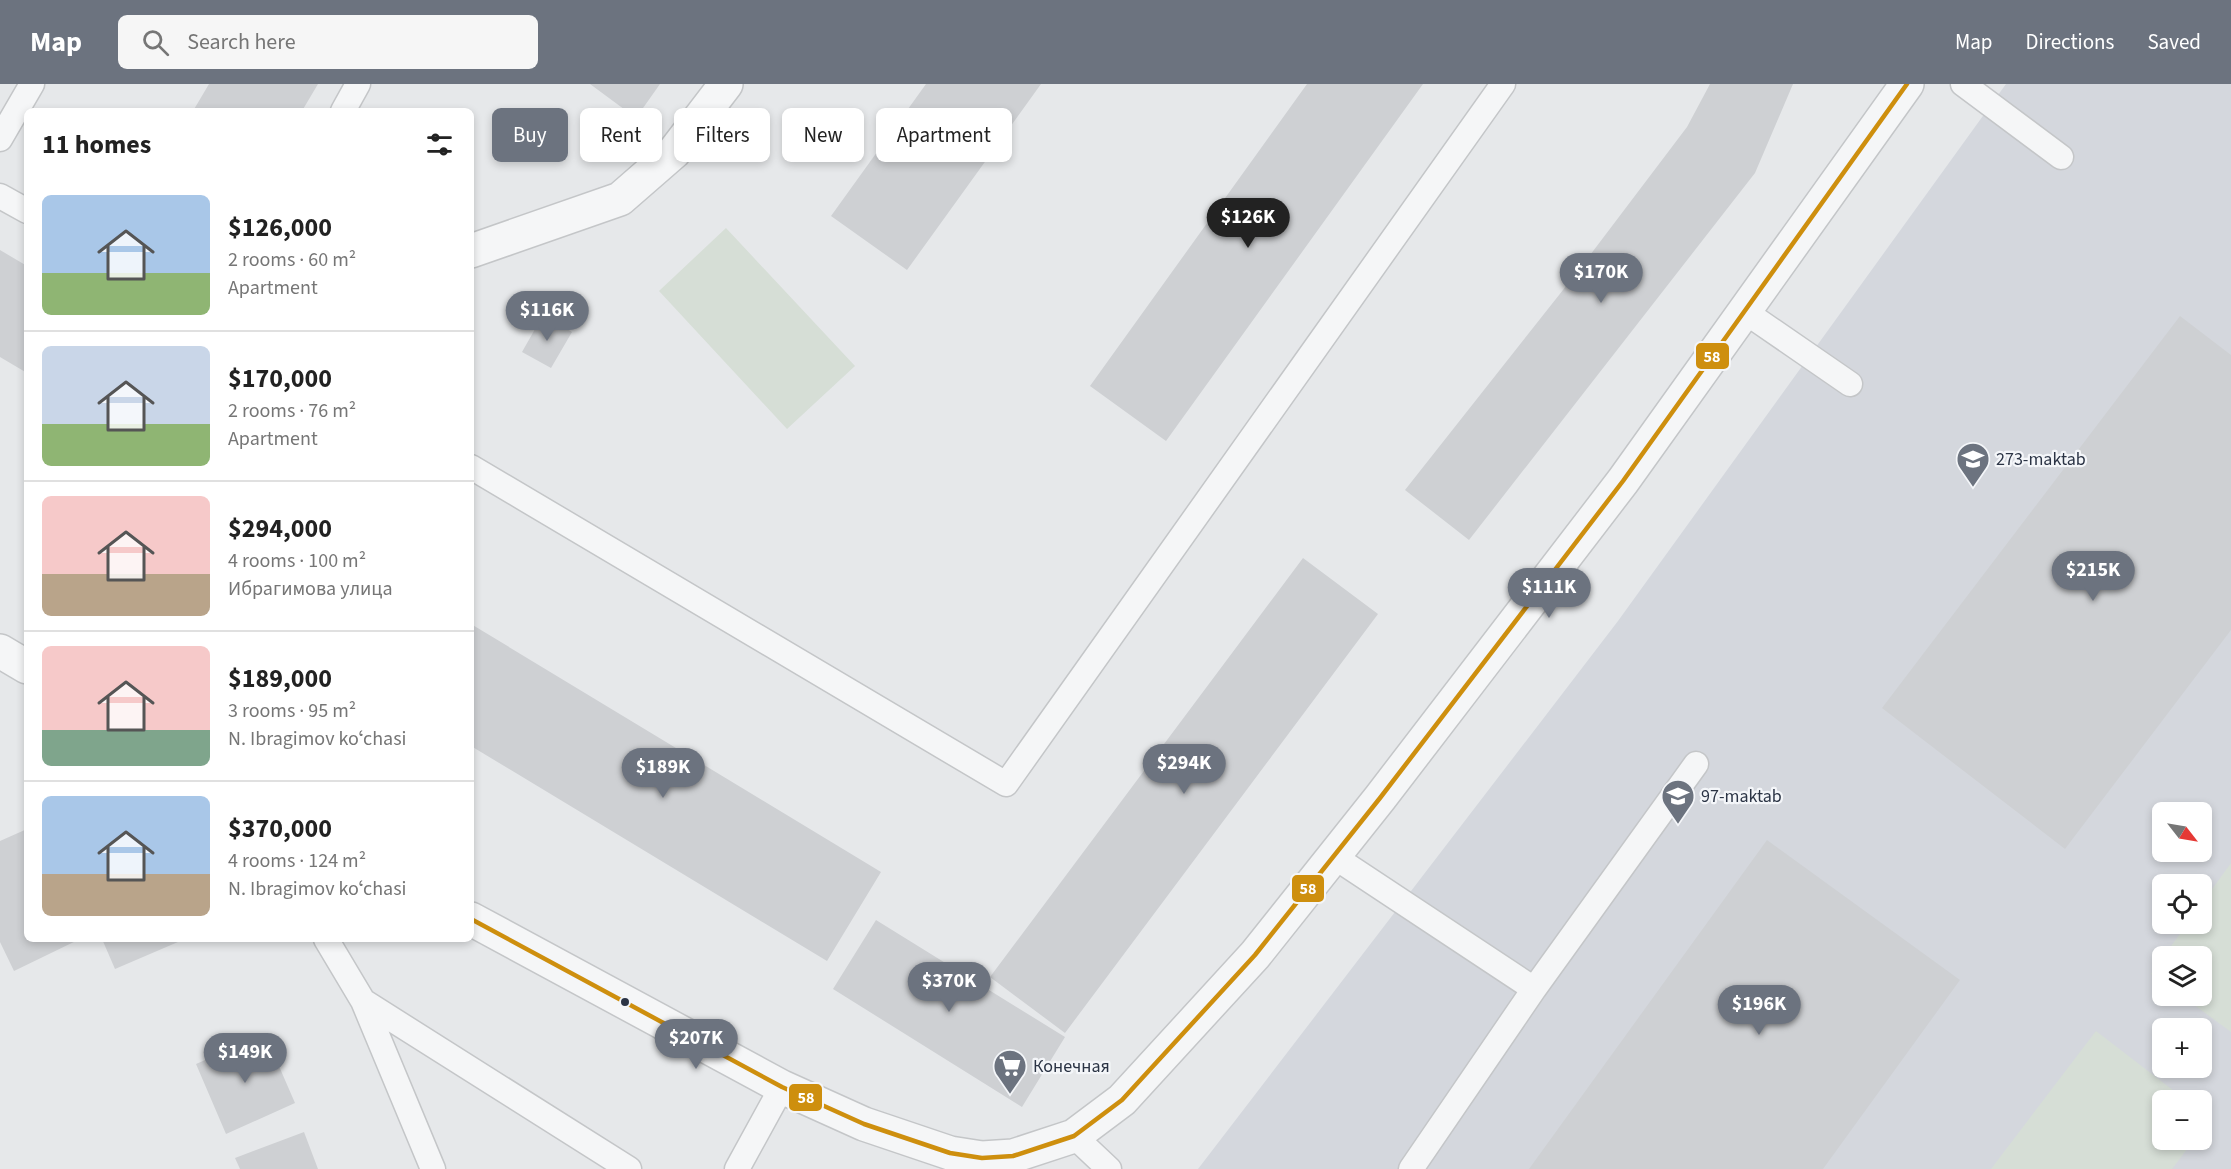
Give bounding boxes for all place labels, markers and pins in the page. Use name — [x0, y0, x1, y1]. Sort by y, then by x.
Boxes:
pin: $126K — [1206, 198, 1290, 249]
pin: $170K — [1559, 253, 1643, 304]
pin: $116K — [505, 291, 589, 342]
school or university icon: 273-maktab — [1955, 441, 1991, 488]
place label: 273-maktab — [1996, 447, 2086, 472]
pin: $215K — [2051, 551, 2135, 602]
pin: $111K — [1507, 568, 1591, 619]
pin: $294K — [1142, 744, 1226, 795]
pin: $189K — [621, 748, 705, 799]
school or university icon: 97-maktab — [1660, 778, 1696, 825]
place label: 97-maktab — [1701, 784, 1782, 809]
pin: $370K — [907, 962, 991, 1013]
pin: $196K — [1717, 985, 1801, 1036]
unlabelled marker — [619, 996, 631, 1008]
pin: $207K — [654, 1019, 738, 1070]
pin: $149K — [203, 1033, 287, 1084]
supermarket icon: Конечная — [992, 1048, 1028, 1095]
place label: Конечная — [1033, 1054, 1110, 1079]

